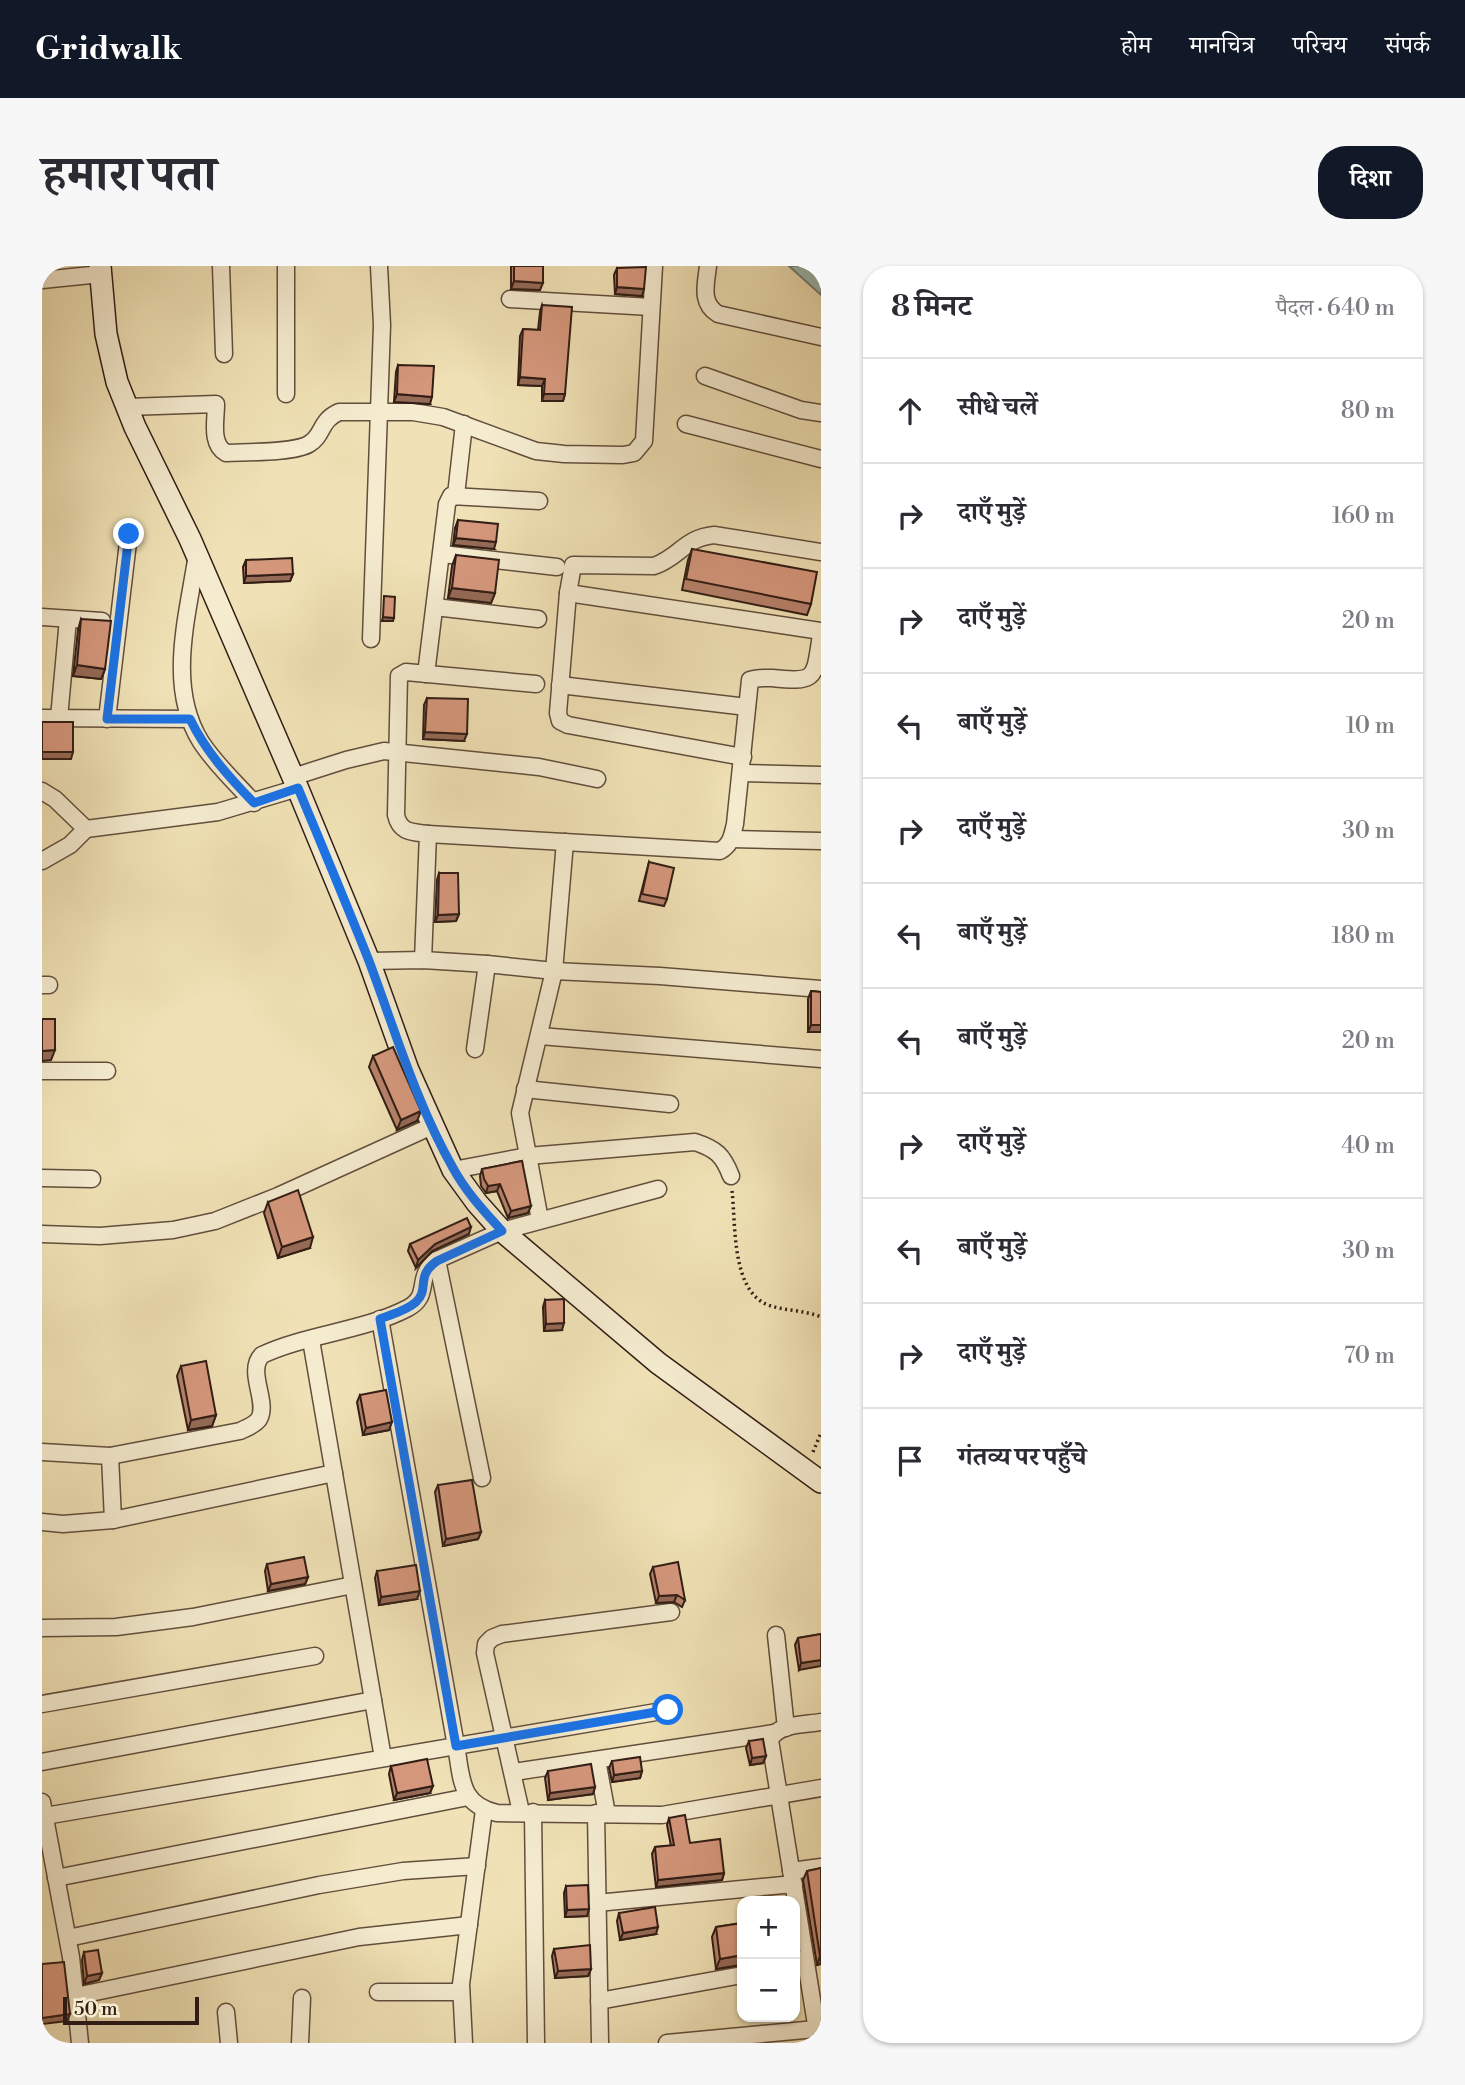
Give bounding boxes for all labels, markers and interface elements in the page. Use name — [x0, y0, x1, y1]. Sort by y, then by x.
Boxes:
text: Gridwalk — [35, 29, 182, 70]
text: होम — [1121, 31, 1151, 61]
text: मानचित्र — [1189, 31, 1255, 61]
text: परिचय — [1293, 31, 1347, 61]
text: संपर्क — [1385, 31, 1430, 61]
text: हमारा पता — [42, 145, 217, 206]
button: दिशा — [1318, 146, 1423, 219]
text: 8 मिनट — [891, 288, 972, 326]
text: पैदल · 640 m — [1276, 294, 1395, 322]
text: सीधे चलें — [958, 391, 1038, 423]
icon: ahead — [891, 392, 929, 430]
text: 80 m — [1341, 397, 1395, 425]
text: दाएँ मुड़ें — [958, 496, 1026, 528]
icon: right — [891, 497, 929, 535]
text: 160 m — [1332, 502, 1395, 530]
route end — [113, 518, 144, 549]
text: दाएँ मुड़ें — [958, 601, 1026, 633]
icon: right — [891, 602, 929, 640]
text: 20 m — [1342, 607, 1395, 635]
text: बाएँ मुड़ें — [958, 706, 1027, 738]
icon: left — [891, 707, 929, 745]
text: 10 m — [1346, 712, 1395, 740]
text: दाएँ मुड़ें — [958, 811, 1026, 843]
icon: right — [891, 812, 929, 850]
text: 30 m — [1342, 817, 1395, 845]
text: बाएँ मुड़ें — [958, 916, 1027, 948]
icon: left — [891, 917, 929, 955]
text: 180 m — [1331, 922, 1395, 950]
text: बाएँ मुड़ें — [958, 1021, 1027, 1053]
icon: left — [891, 1022, 929, 1060]
text: 20 m — [1342, 1027, 1395, 1055]
text: दाएँ मुड़ें — [958, 1126, 1026, 1158]
icon: right — [891, 1127, 929, 1165]
text: 40 m — [1341, 1132, 1395, 1160]
text: बाएँ मुड़ें — [958, 1231, 1027, 1263]
icon: left — [891, 1232, 929, 1270]
text: 30 m — [1342, 1237, 1395, 1265]
text: दाएँ मुड़ें — [958, 1336, 1026, 1368]
icon: right — [891, 1337, 929, 1375]
text: 70 m — [1344, 1342, 1395, 1370]
text: गंतव्य पर पहुँचे — [958, 1441, 1087, 1473]
icon: arrive — [891, 1442, 929, 1480]
route start — [652, 1694, 683, 1725]
map controls — [737, 1896, 800, 2022]
button: + — [737, 1896, 800, 1959]
button: − — [737, 1959, 800, 2022]
scale bar — [63, 1994, 200, 2026]
text: 50 m — [74, 1997, 118, 2021]

